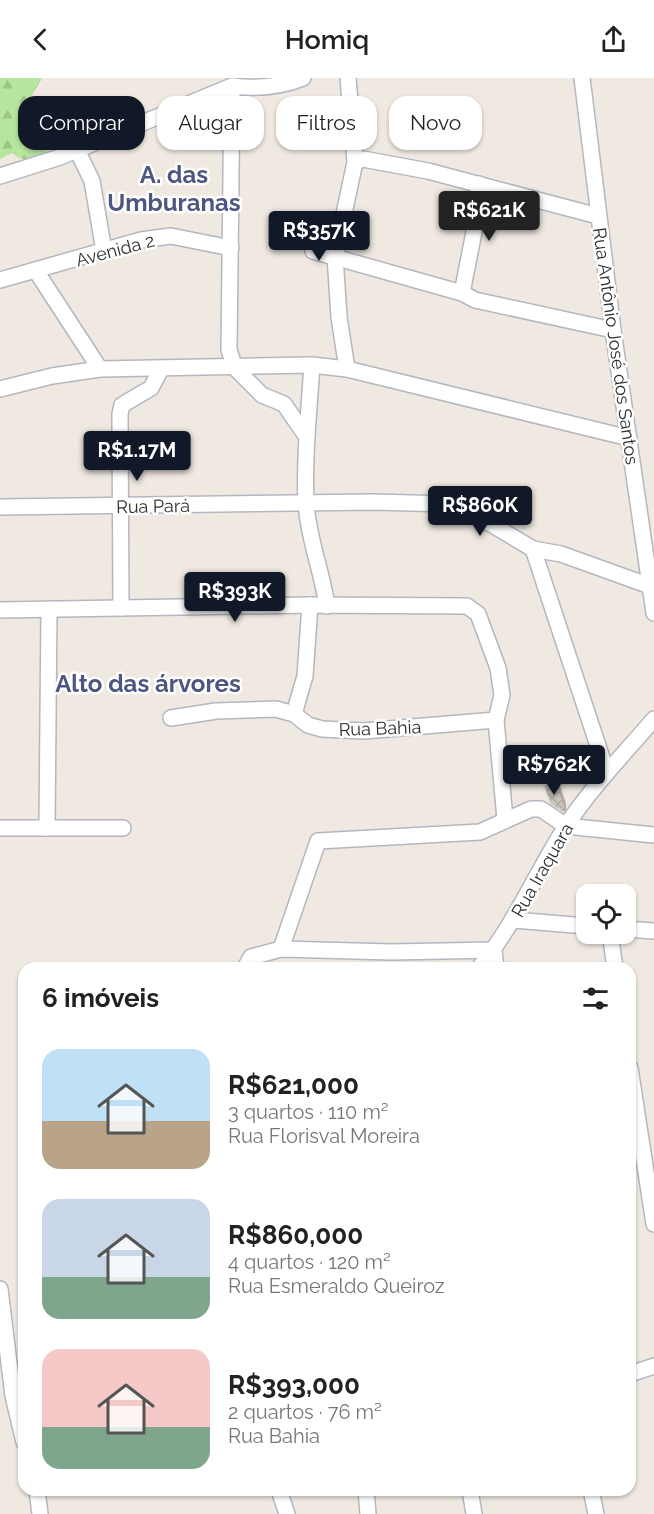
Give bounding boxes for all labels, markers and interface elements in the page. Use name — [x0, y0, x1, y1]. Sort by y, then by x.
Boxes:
icon: back — [24, 23, 57, 56]
icon: share — [597, 23, 630, 56]
text: Homiq — [285, 24, 369, 55]
chip: Comprar — [18, 96, 145, 150]
chip: Alugar — [157, 96, 264, 150]
chip: Filtros — [276, 96, 377, 150]
chip: Novo — [389, 96, 482, 150]
district label: A. das Umburanas — [107, 160, 241, 217]
pin: R$621K — [440, 191, 538, 242]
text: R$621K — [453, 198, 525, 222]
pin: R$357K — [270, 211, 368, 262]
text: R$357K — [283, 218, 355, 242]
street label: Rua Antônio José dos Santos — [589, 226, 643, 466]
street label: Avenida 2 — [73, 229, 157, 271]
pin: R$1.17M — [82, 431, 192, 482]
text: R$1.17M — [98, 438, 176, 462]
pin: R$860K — [431, 486, 529, 537]
text: R$860K — [442, 493, 518, 517]
street label: Rua Pará — [116, 495, 190, 517]
pin: R$393K — [186, 572, 284, 623]
text: R$393K — [198, 579, 272, 603]
district label: Alto das árvores — [55, 669, 241, 698]
street label: Rua Bahia — [338, 716, 422, 740]
pin: R$762K — [505, 745, 603, 796]
text: R$762K — [517, 752, 591, 776]
street label: Rua Iraquara — [507, 819, 577, 921]
map controls — [576, 884, 636, 944]
button: locate — [576, 884, 636, 944]
icon: filters — [579, 982, 612, 1015]
text: 6 imóveis — [42, 983, 159, 1013]
text: R$621,000 — [228, 1070, 359, 1100]
icon: home — [90, 1073, 162, 1145]
text: 3 quartos · 110 m² — [228, 1100, 389, 1124]
text: Rua Florisval Moreira — [228, 1124, 420, 1148]
text: R$860,000 — [228, 1220, 363, 1250]
icon: home — [90, 1223, 162, 1295]
text: 4 quartos · 120 m² — [228, 1250, 391, 1274]
text: Rua Esmeraldo Queiroz — [228, 1274, 445, 1298]
text: R$393,000 — [228, 1370, 360, 1400]
icon: home — [90, 1373, 162, 1445]
text: 2 quartos · 76 m² — [228, 1400, 382, 1424]
text: Rua Bahia — [228, 1424, 320, 1448]

